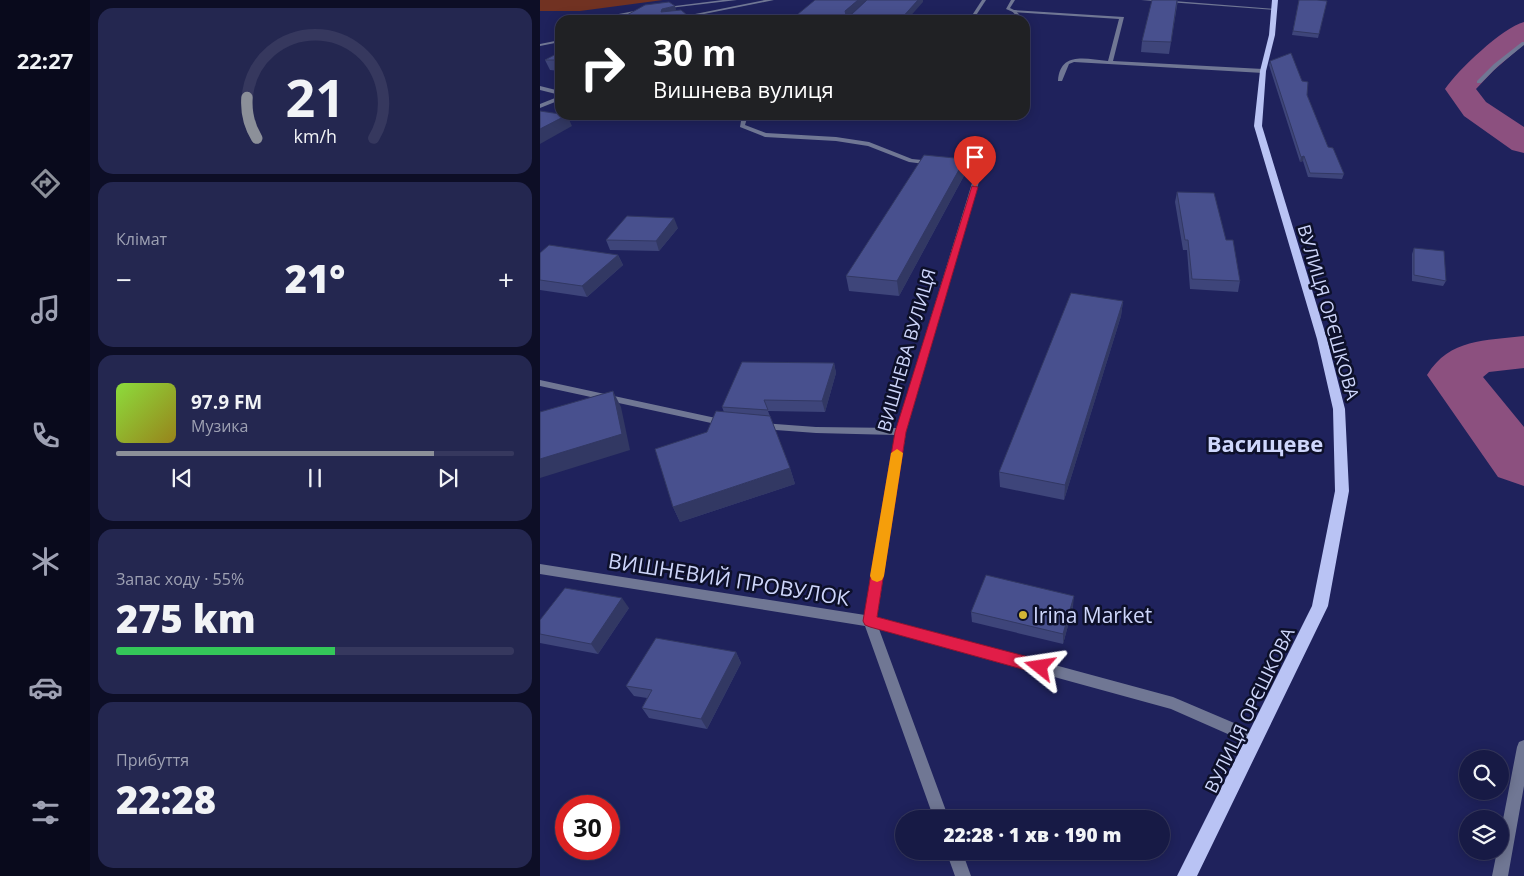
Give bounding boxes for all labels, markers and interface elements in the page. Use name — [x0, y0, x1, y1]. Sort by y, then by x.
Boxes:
text: 30 m — [653, 29, 736, 76]
icon: right — [570, 35, 635, 100]
text: 22:27 — [17, 45, 73, 75]
text: 21 — [285, 61, 345, 132]
text: Вишнева вулиця — [653, 74, 834, 104]
text: km/h — [293, 124, 337, 148]
pin — [954, 136, 996, 187]
icon: arrive — [961, 143, 989, 171]
icon: directions — [28, 166, 63, 201]
street label: ВУЛИЦЯ ОРЄШКОВА — [1292, 222, 1366, 403]
text: Клімат — [116, 228, 167, 250]
text: 21° — [285, 252, 345, 304]
text: − — [116, 260, 132, 298]
text: + — [498, 260, 514, 298]
street label: ВИШНЕВА ВУЛИЦЯ — [871, 266, 941, 434]
icon: music — [28, 292, 63, 327]
text: 97.9 FM — [191, 389, 262, 415]
text: Музика — [191, 415, 248, 437]
icon: phone — [28, 418, 63, 453]
district label: Васищеве — [1207, 428, 1323, 458]
icon: previous — [168, 464, 196, 492]
icon: pause — [301, 464, 329, 492]
icon: next — [434, 464, 462, 492]
icon: climate — [28, 544, 63, 579]
street label: ВИШНЕВИЙ ПРОВУЛОК — [606, 546, 852, 612]
text: Запас ходу · 55% — [116, 568, 244, 590]
text: 275 km — [116, 592, 256, 644]
place label: Irina Market — [1033, 601, 1152, 629]
marker: Irina Market — [1017, 609, 1029, 621]
street label: ВУЛИЦЯ ОРЄШКОВА — [1198, 623, 1300, 797]
position arrow — [1013, 640, 1065, 692]
icon: car — [28, 670, 63, 705]
text: Прибуття — [116, 749, 189, 771]
map controls — [1459, 750, 1509, 860]
button: search — [1459, 750, 1509, 800]
text: 22:28 — [116, 773, 216, 825]
icon: filters — [28, 795, 63, 830]
speed limit sign: 30 — [555, 795, 620, 860]
button: layers — [1459, 810, 1509, 860]
text: 22:28 · 1 хв · 190 m — [943, 822, 1122, 848]

